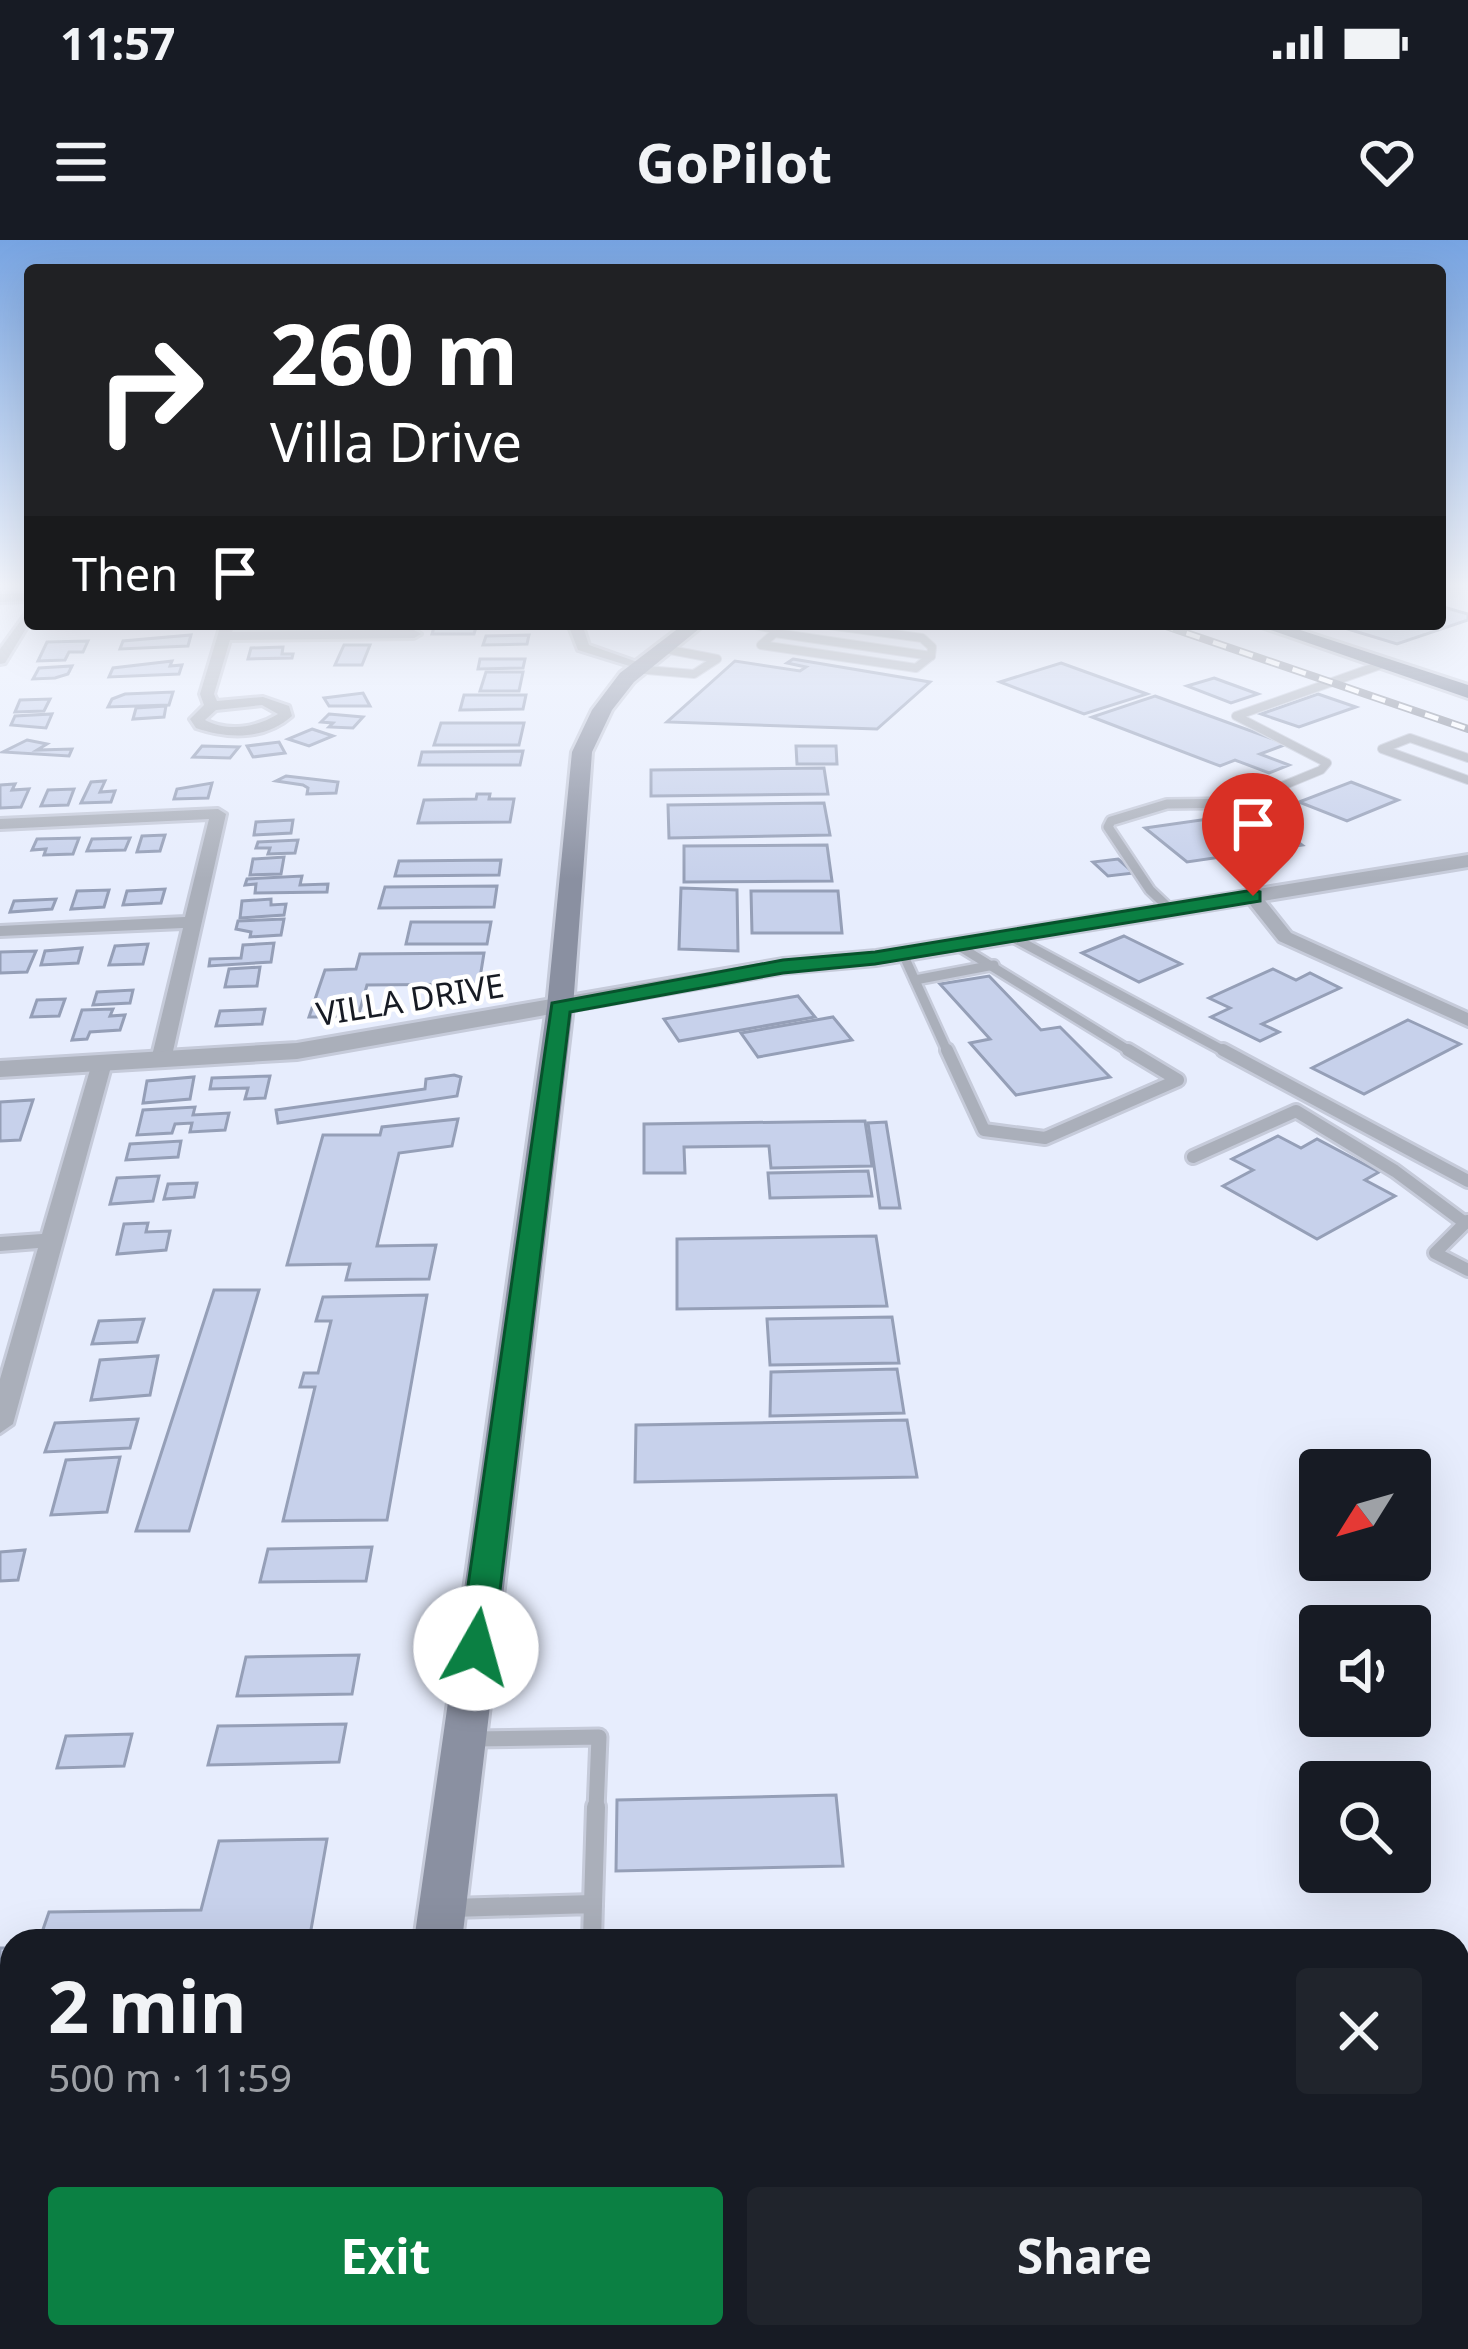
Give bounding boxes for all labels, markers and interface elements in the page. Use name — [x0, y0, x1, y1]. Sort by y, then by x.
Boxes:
text: 11:57 — [60, 12, 176, 73]
text: GoPilot — [636, 125, 832, 199]
icon: menu — [48, 129, 114, 195]
icon: heart — [1354, 129, 1420, 195]
text: 260 m — [270, 295, 518, 410]
icon: right — [72, 312, 228, 468]
text: Villa Drive — [270, 404, 522, 478]
icon: arrive — [202, 540, 268, 606]
text: Then — [72, 543, 178, 604]
pin — [1202, 773, 1304, 896]
icon: arrive — [1220, 791, 1286, 857]
street label: VILLA DRIVE — [313, 962, 507, 1036]
north arrow — [1299, 1449, 1431, 1581]
map controls — [1299, 1449, 1431, 1893]
position arrow — [413, 1585, 539, 1711]
button: sound — [1299, 1605, 1431, 1737]
button: search — [1299, 1761, 1431, 1893]
text: 2 min — [48, 1956, 246, 2054]
button: close — [1296, 1968, 1422, 2094]
text: 500 m · 11:59 — [48, 2050, 292, 2103]
button: Exit — [48, 2187, 723, 2325]
button: Share — [747, 2187, 1422, 2325]

